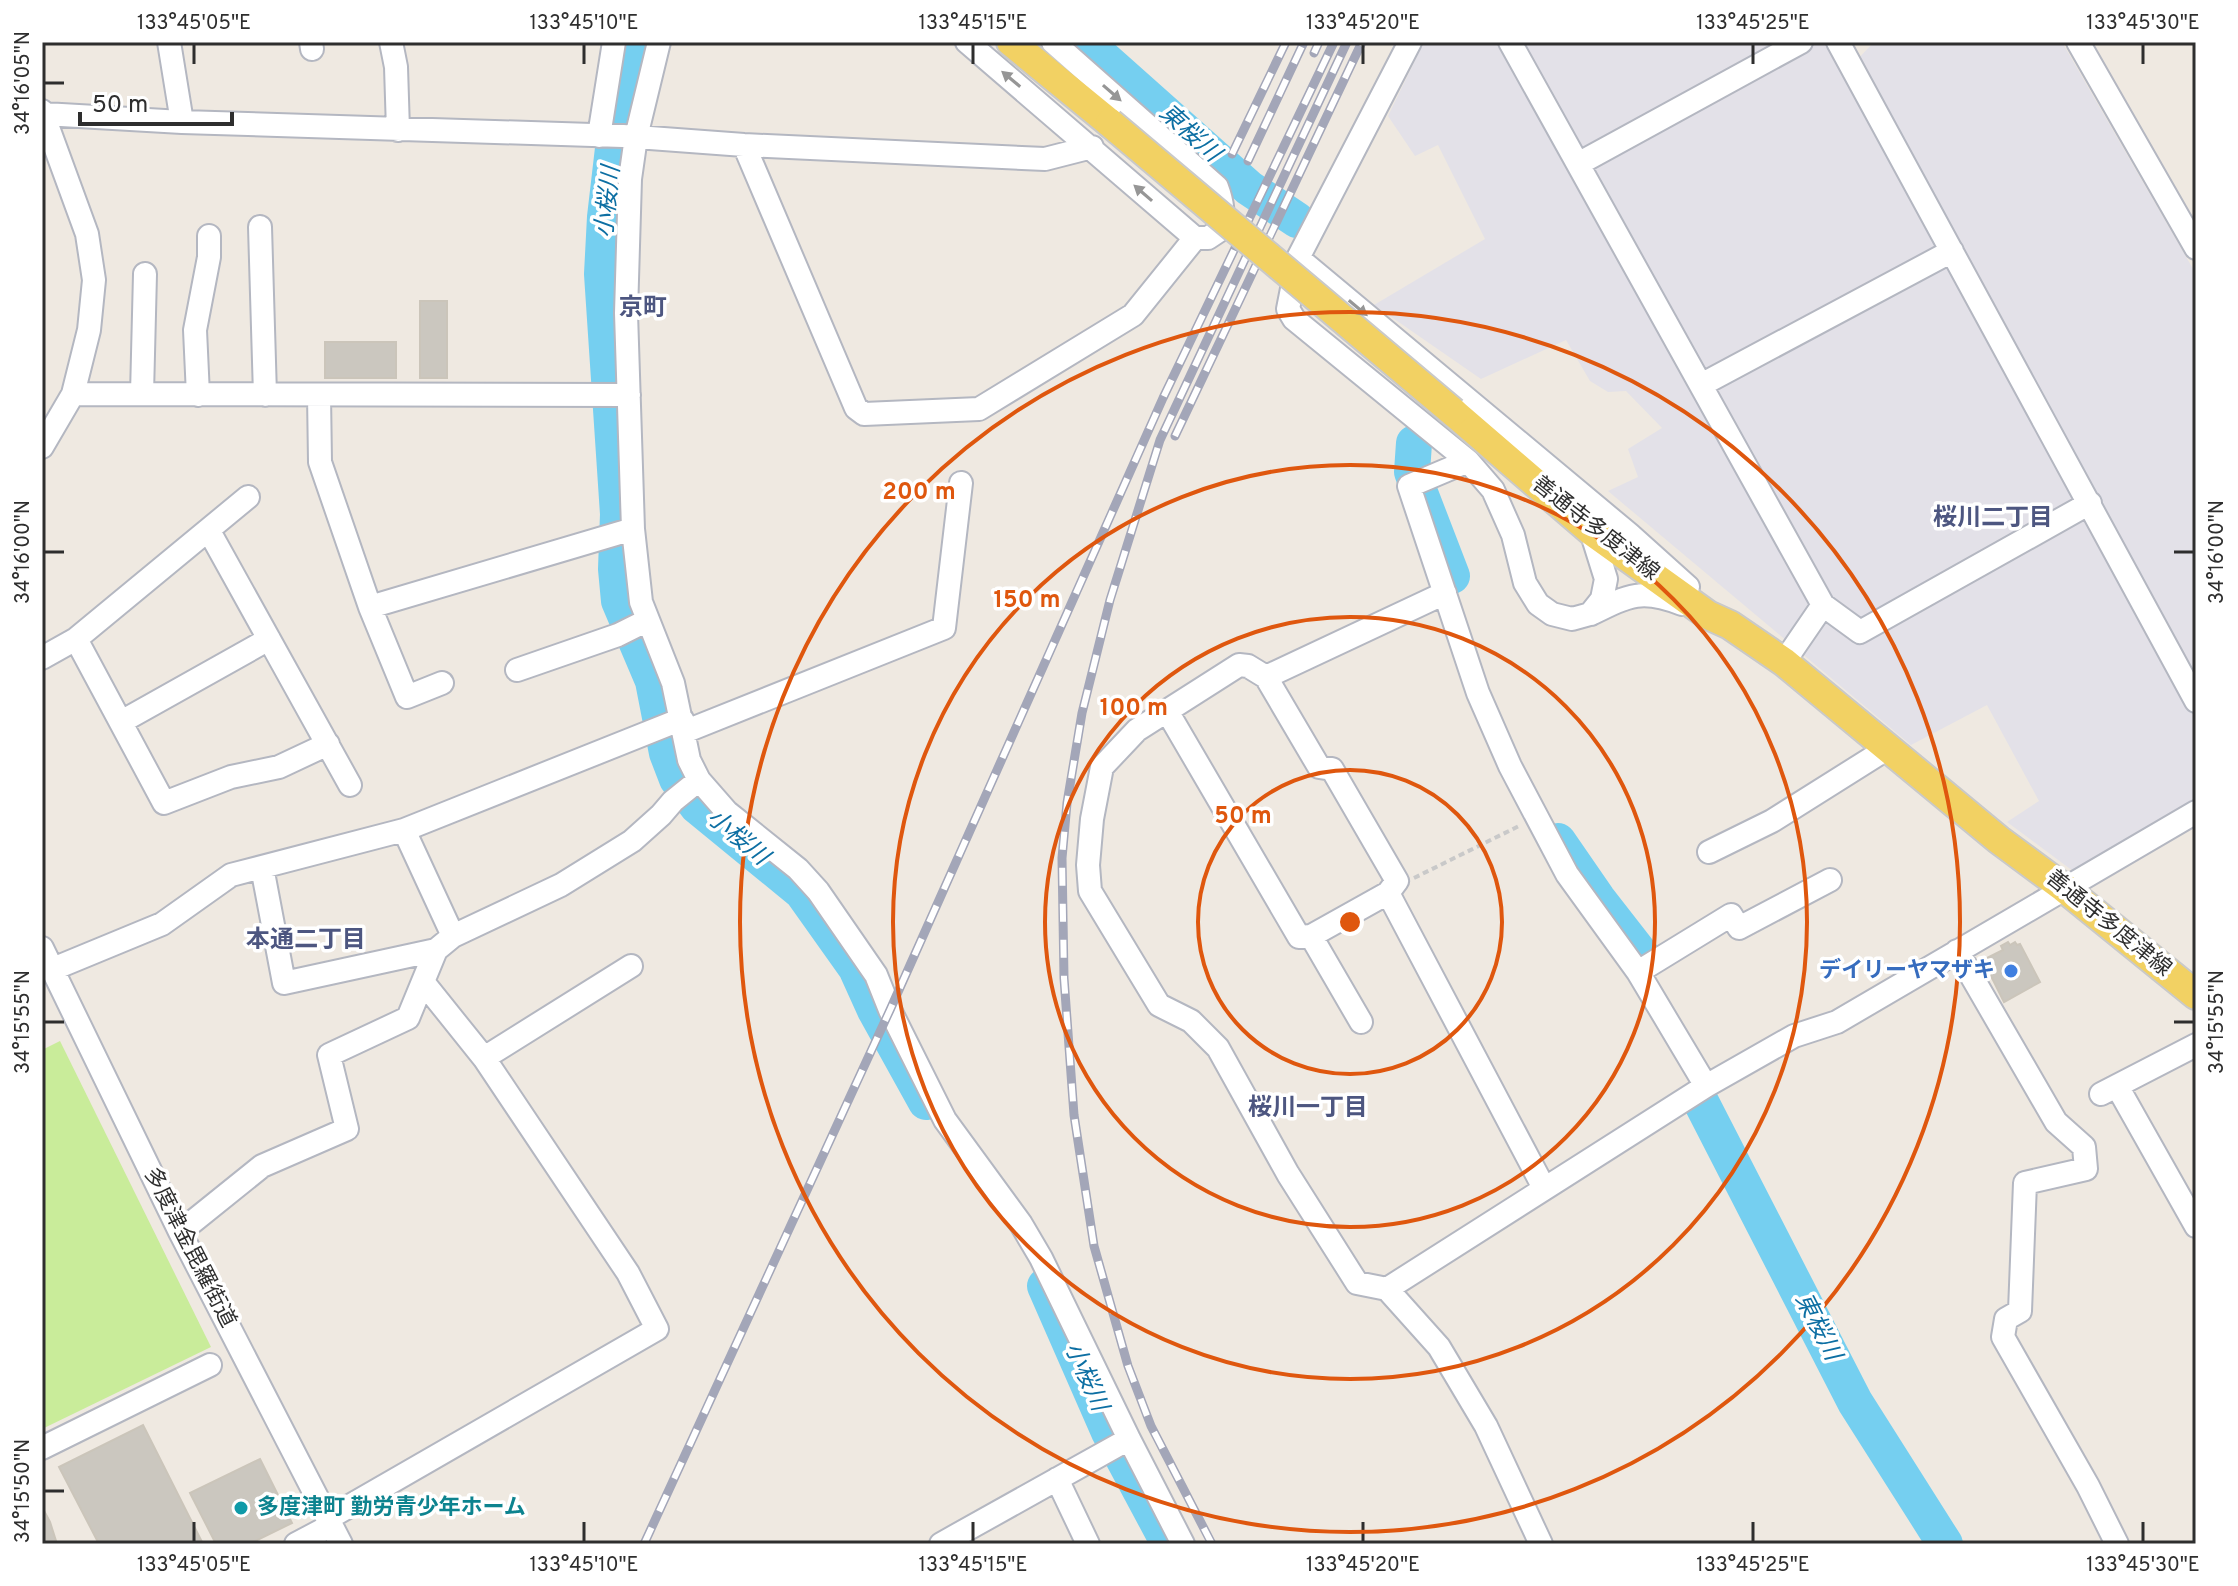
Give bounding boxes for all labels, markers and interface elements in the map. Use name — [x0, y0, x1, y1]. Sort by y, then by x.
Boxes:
text: 133°45'05"E — [137, 11, 251, 37]
text: 133°45'10"E — [529, 11, 639, 37]
text: 133°45'15"E — [919, 11, 1027, 37]
text: 133°45'20"E — [1306, 11, 1420, 37]
text: 133°45'25"E — [1696, 11, 1810, 37]
text: 133°45'30"E — [2086, 11, 2200, 37]
text: 34°16'05"N — [11, 31, 37, 135]
one-way arrow — [1001, 71, 1021, 88]
scale bar — [80, 76, 232, 126]
one-way arrow — [1101, 84, 1121, 101]
text: 50 m — [92, 91, 148, 121]
water label: 東桜川 — [1152, 99, 1228, 171]
water label: 小桜川 — [590, 162, 628, 239]
one-way arrow — [1133, 185, 1153, 202]
district label: 京町 — [619, 294, 667, 324]
one-way arrow — [1348, 299, 1368, 316]
street label: 善通寺多度津線 — [1526, 471, 1664, 587]
text: 200 m — [882, 478, 956, 508]
text: 34°16'00"N — [11, 500, 37, 604]
text: 34°16'00"N — [2205, 500, 2231, 604]
district label: 桜川二丁目 — [1933, 504, 2053, 534]
text: 150 m — [993, 586, 1061, 616]
text: 100 m — [1100, 694, 1168, 724]
text: 50 m — [1214, 802, 1272, 832]
water label: 小桜川 — [700, 803, 777, 875]
street label: 善通寺多度津線 — [2040, 865, 2176, 983]
centre of rings — [1336, 908, 1364, 936]
district label: 本通二丁目 — [246, 926, 366, 956]
place label: デイリーヤマザキ — [1819, 957, 1995, 985]
marker: デイリーヤマザキ — [2002, 962, 2020, 980]
text: 34°15'55"N — [11, 970, 37, 1074]
text: 34°15'55"N — [2205, 970, 2231, 1074]
district label: 桜川一丁目 — [1248, 1094, 1368, 1124]
street label: 多度津金毘羅街道 — [137, 1163, 241, 1333]
water label: 東桜川 — [1787, 1288, 1848, 1369]
water label: 小桜川 — [1057, 1338, 1115, 1419]
text: 34°15'50"N — [11, 1439, 37, 1543]
place label: 多度津町 勤労青少年ホーム — [257, 1495, 526, 1522]
marker: 多度津町 勤労青少年ホーム — [232, 1499, 250, 1517]
text: 133°45'05"E — [137, 1553, 251, 1579]
text: 133°45'10"E — [529, 1553, 639, 1579]
text: 133°45'15"E — [919, 1553, 1027, 1579]
text: 133°45'20"E — [1306, 1553, 1420, 1579]
text: 133°45'25"E — [1696, 1553, 1810, 1579]
text: 133°45'30"E — [2086, 1553, 2200, 1579]

